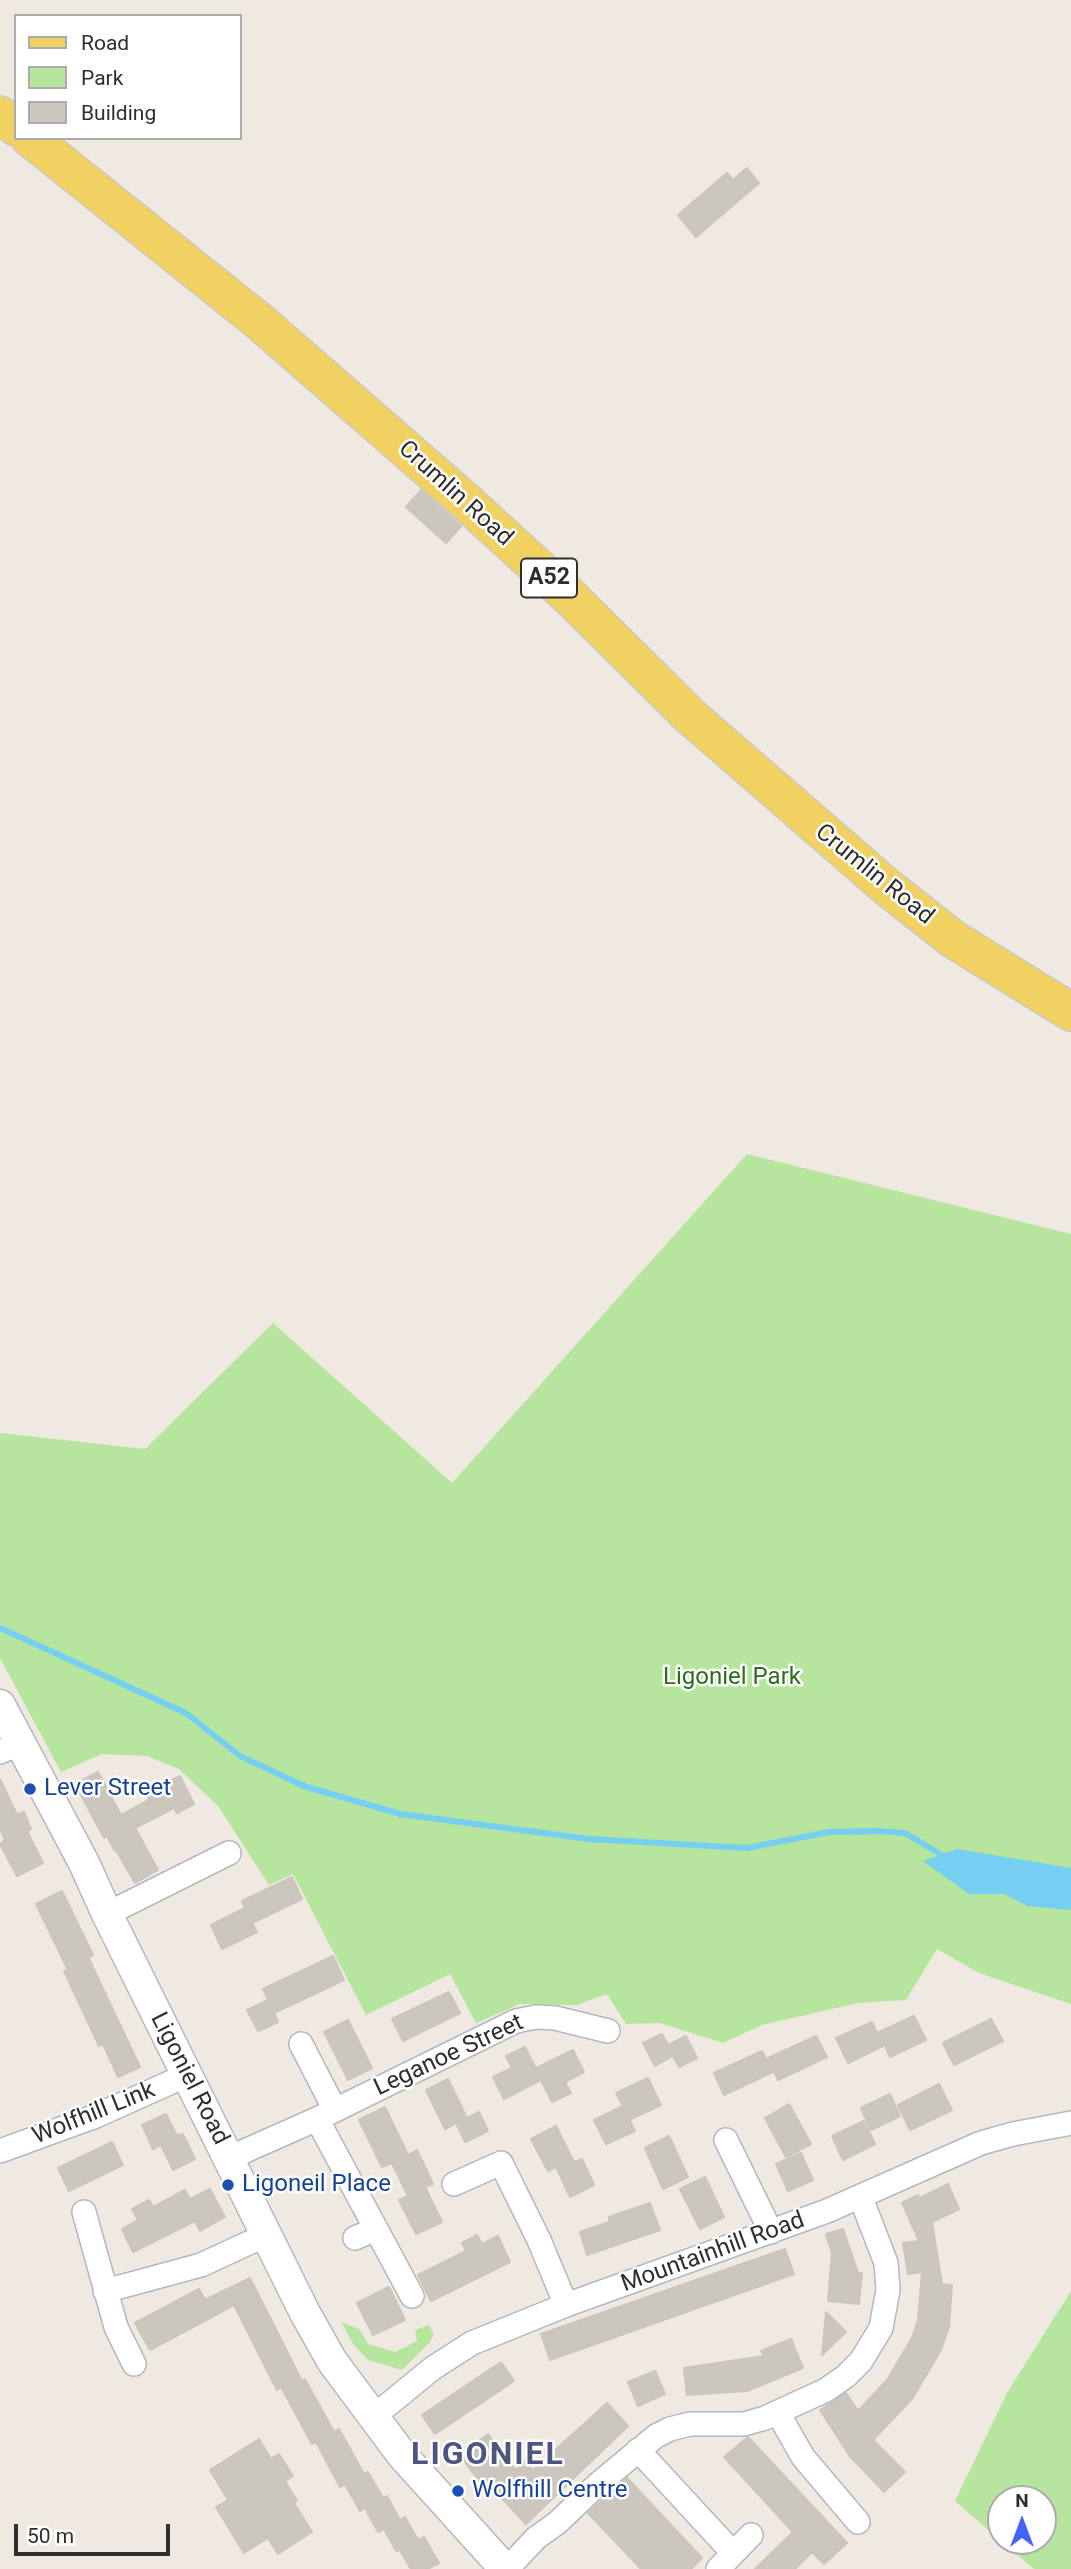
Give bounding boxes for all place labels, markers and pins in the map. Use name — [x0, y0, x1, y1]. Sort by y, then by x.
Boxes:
place label: Lever Street — [44, 1775, 171, 1803]
marker: Lever Street — [22, 1781, 38, 1797]
place label: Ligoneil Place — [242, 2171, 391, 2199]
marker: Ligoneil Place — [220, 2177, 236, 2193]
place label: Wolfhill Centre — [472, 2477, 628, 2505]
marker: Wolfhill Centre — [450, 2483, 466, 2499]

